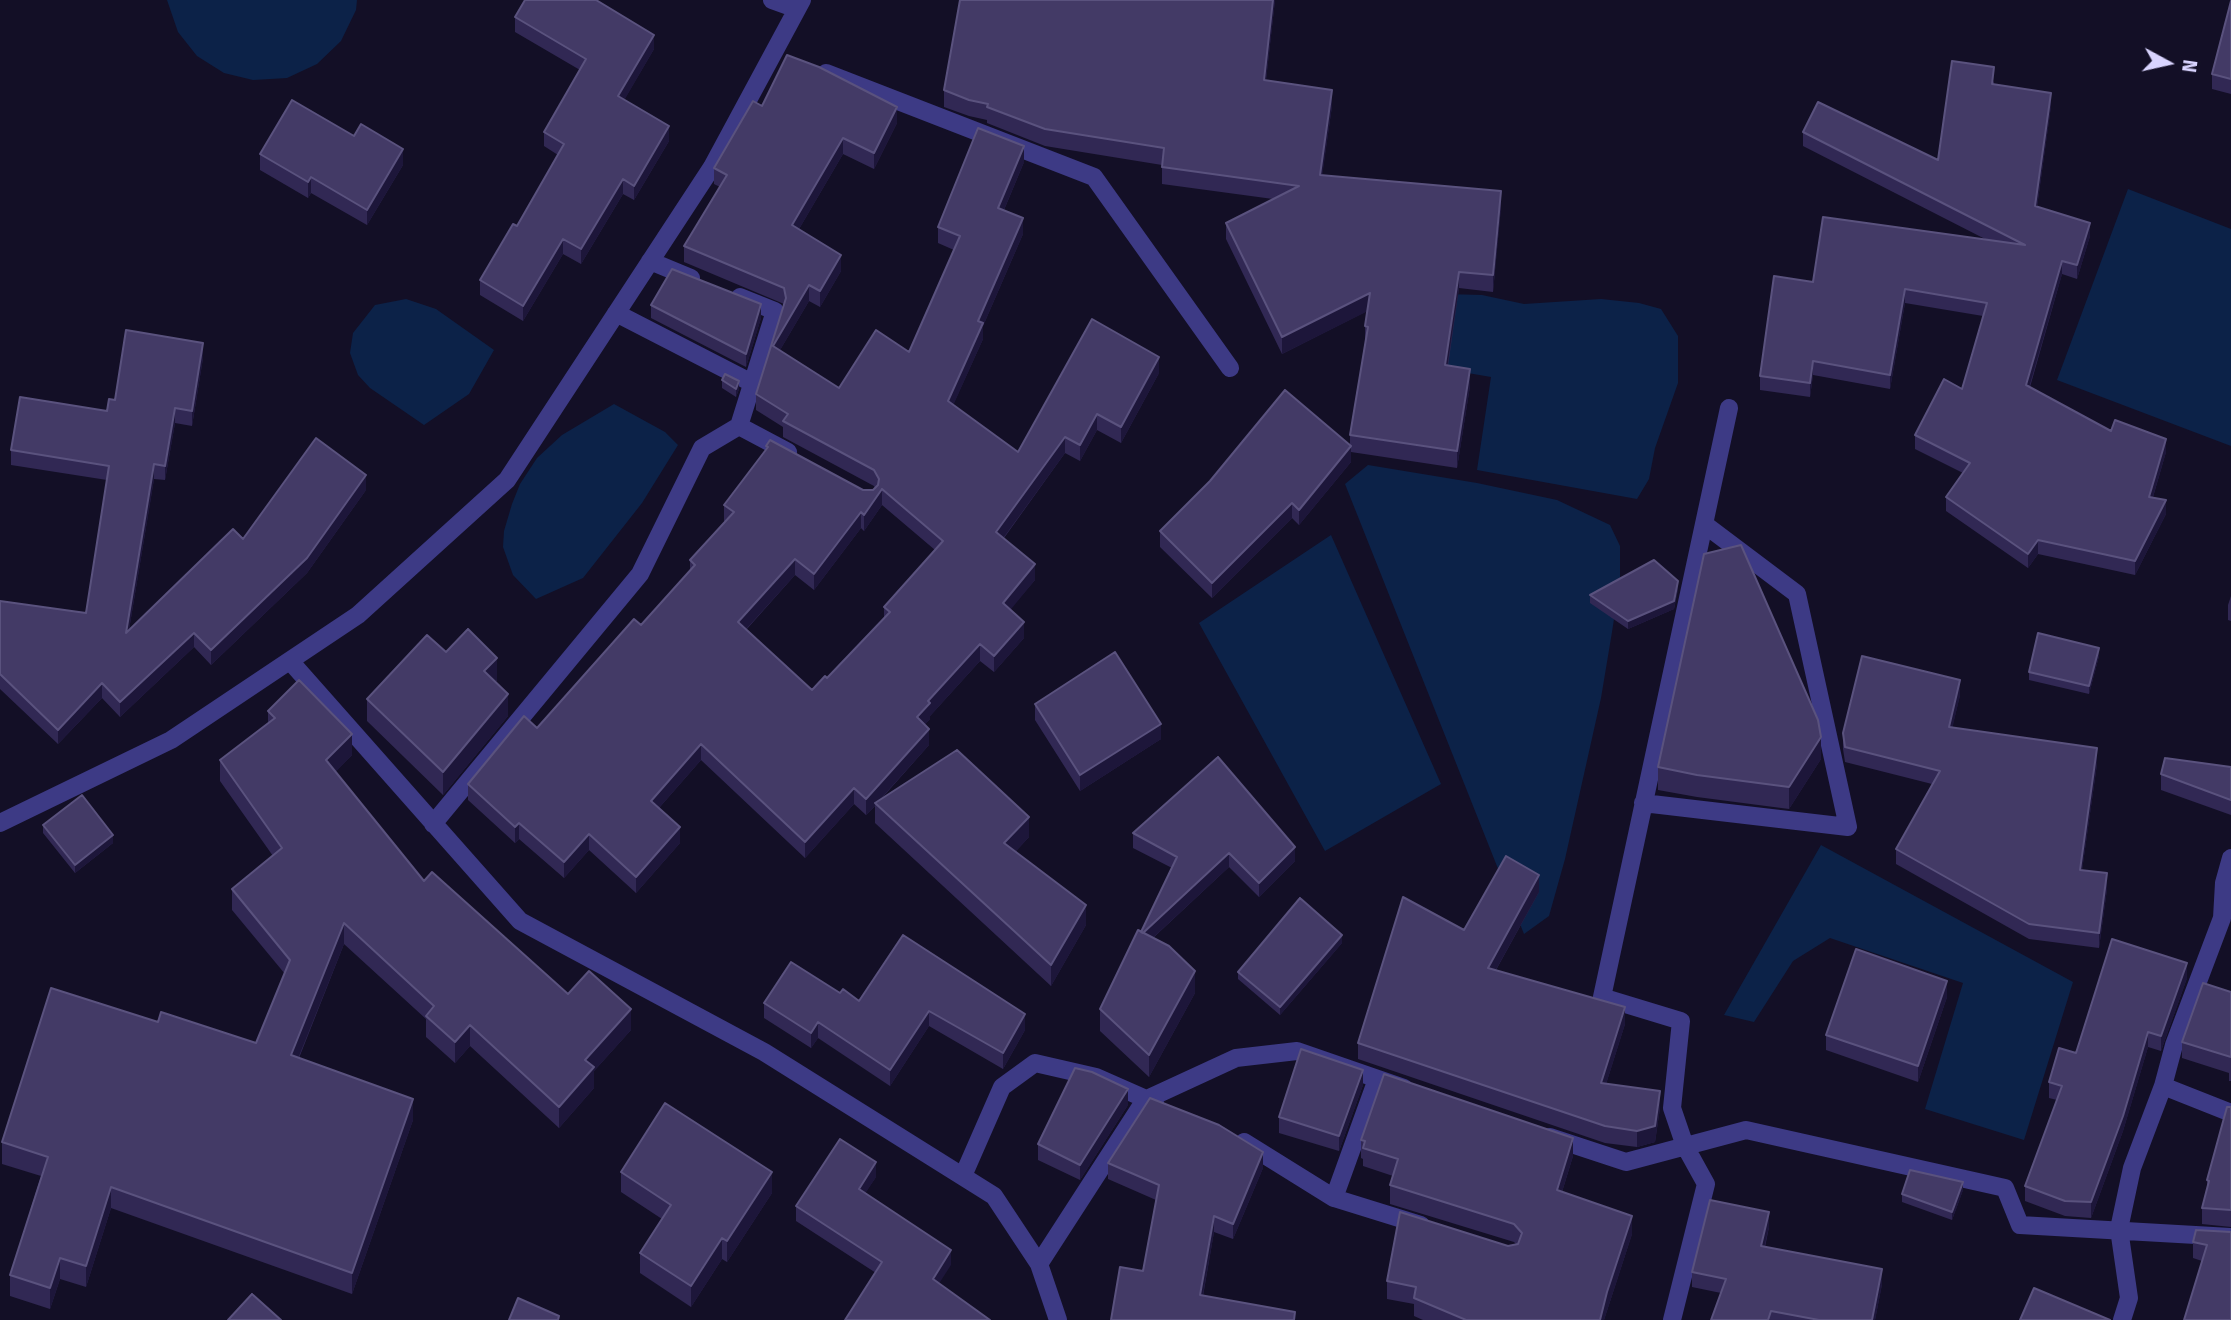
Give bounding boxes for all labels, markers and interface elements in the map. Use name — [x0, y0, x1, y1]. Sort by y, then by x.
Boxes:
north arrow — [2133, 28, 2203, 98]
text: N — [2177, 58, 2202, 74]

